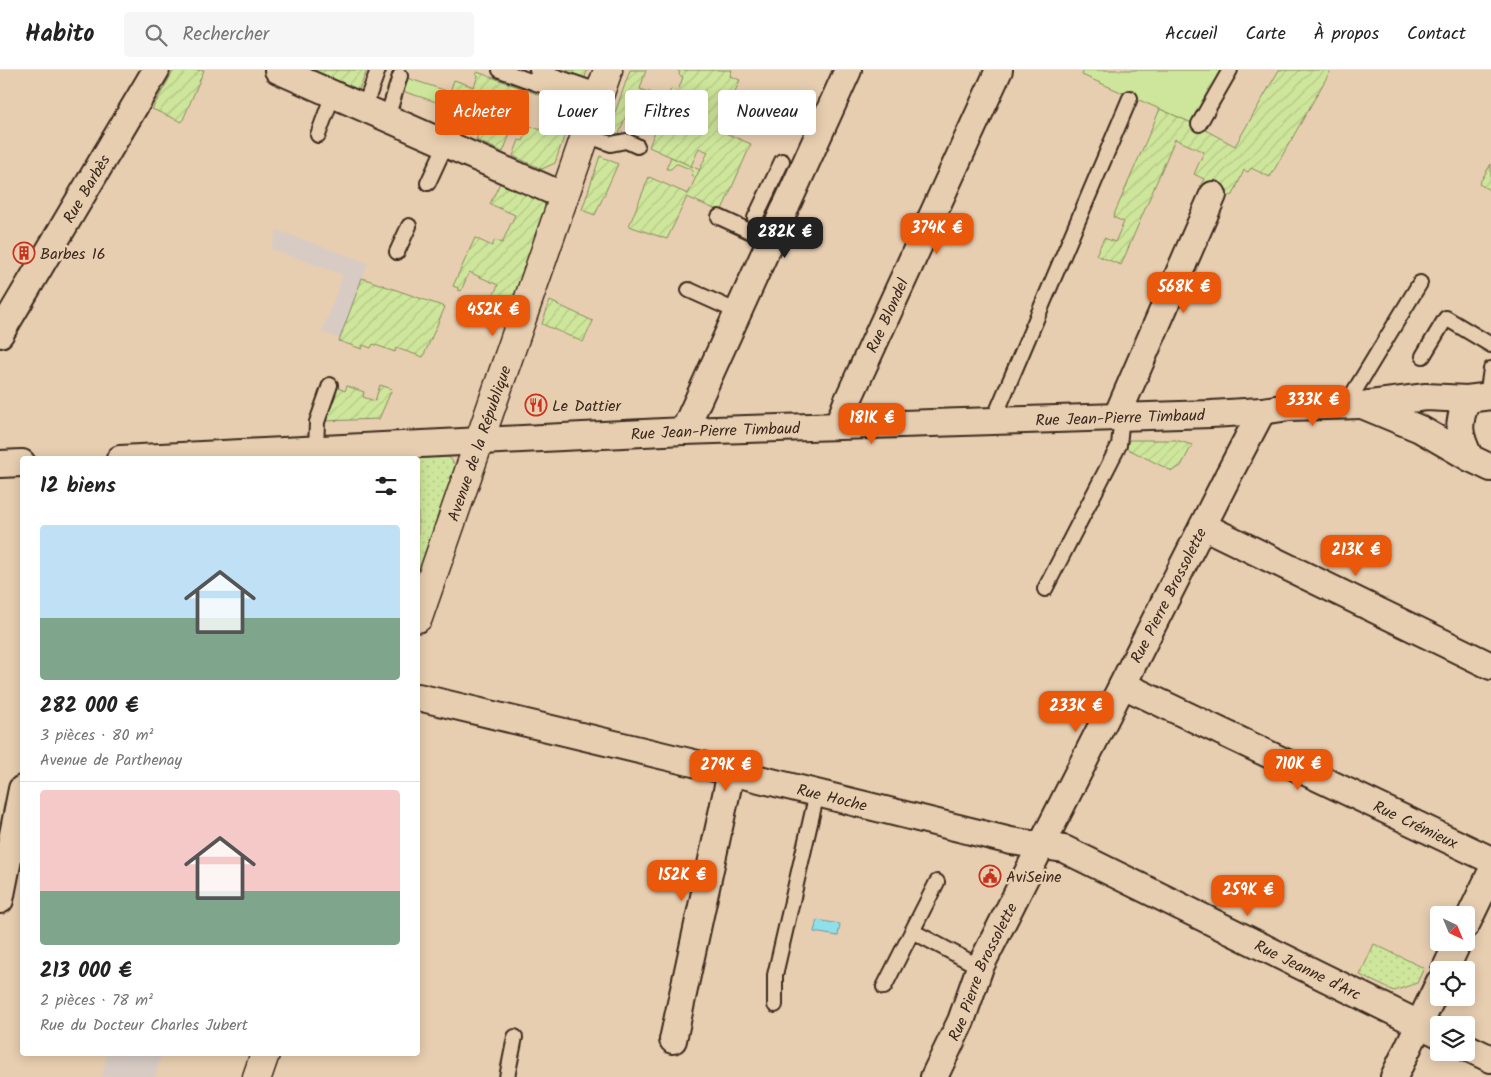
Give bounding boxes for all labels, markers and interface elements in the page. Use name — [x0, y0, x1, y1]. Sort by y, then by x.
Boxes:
search box — [124, 12, 474, 57]
text: Habito — [25, 15, 94, 54]
text: Rechercher — [182, 20, 269, 50]
text: Accueil — [1165, 20, 1218, 49]
text: Carte — [1246, 20, 1286, 49]
text: À propos — [1314, 20, 1379, 49]
text: Contact — [1407, 20, 1466, 49]
icon: search — [142, 21, 170, 49]
chip: Acheter — [435, 90, 529, 135]
chip: Louer — [539, 90, 615, 135]
chip: Filtres — [625, 90, 708, 135]
chip: Nouveau — [718, 90, 816, 135]
street label: Rue Barbès — [57, 150, 117, 228]
pin: 374K € — [896, 212, 978, 255]
pin: 282K € — [744, 216, 826, 259]
text: 374K € — [912, 216, 962, 241]
text: 282K € — [758, 220, 812, 245]
building icon: Barbes 16 — [12, 241, 36, 265]
place label: Barbes 16 — [40, 242, 106, 267]
pin: 568K € — [1143, 272, 1225, 314]
street label: Rue Blondel — [860, 274, 916, 357]
text: 568K € — [1158, 275, 1210, 300]
pin: 452K € — [452, 294, 534, 337]
text: 452K € — [467, 298, 519, 323]
street label: Avenue de la République — [441, 362, 519, 525]
pin: 333K € — [1272, 384, 1354, 427]
text: 333K € — [1287, 388, 1339, 413]
restaurant icon: Le Dattier — [524, 393, 548, 417]
place label: Le Dattier — [552, 394, 623, 419]
pin: 181K € — [831, 402, 913, 445]
street label: Rue Jean-Pierre Timbaud — [1035, 403, 1206, 434]
text: 181K € — [849, 406, 895, 431]
street label: Rue Jean-Pierre Timbaud — [630, 416, 801, 448]
text: 12 biens — [40, 470, 116, 503]
icon: filters — [372, 472, 400, 500]
street label: Rue Pierre Brossolette — [1124, 524, 1214, 668]
pin: 213K € — [1315, 534, 1397, 577]
text: 213K € — [1332, 538, 1380, 563]
icon: home — [175, 557, 265, 647]
text: 282 000 € — [40, 690, 139, 723]
pin: 233K € — [1035, 690, 1117, 733]
text: 233K € — [1050, 694, 1102, 719]
text: 3 pièces · 80 m² — [40, 723, 154, 748]
text: Avenue de Parthenay — [40, 748, 182, 773]
pin: 710K € — [1257, 748, 1339, 791]
pin: 279K € — [685, 750, 767, 792]
text: 710K € — [1275, 752, 1321, 777]
text: 279K € — [701, 753, 751, 778]
street label: Rue Hoche — [794, 778, 869, 819]
street label: Rue Crémieux — [1369, 795, 1462, 857]
icon: home — [175, 823, 265, 913]
pin: 152K € — [641, 860, 723, 902]
text: 152K € — [658, 863, 706, 888]
public building icon: AviSeine — [978, 864, 1002, 888]
place label: AviSeine — [1006, 865, 1062, 890]
pin: 259K € — [1207, 874, 1289, 917]
text: 259K € — [1222, 878, 1274, 903]
street label: Rue Pierre Brossolette — [942, 899, 1025, 1046]
north arrow — [1430, 906, 1475, 951]
map controls — [1430, 906, 1475, 1061]
street label: Rue Jeanne d'Arc — [1250, 934, 1365, 1008]
text: 213 000 € — [40, 955, 132, 988]
button: locate — [1430, 961, 1475, 1006]
text: 2 pièces · 78 m² — [40, 988, 153, 1013]
text: Rue du Docteur Charles Jubert — [40, 1013, 248, 1038]
button: layers — [1430, 1016, 1475, 1061]

